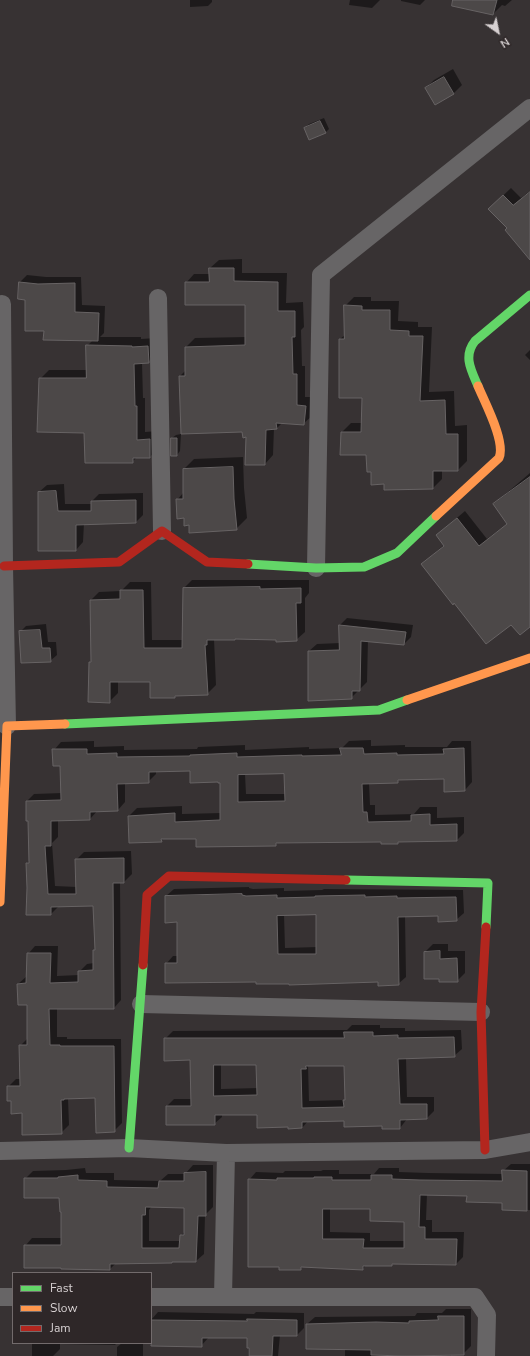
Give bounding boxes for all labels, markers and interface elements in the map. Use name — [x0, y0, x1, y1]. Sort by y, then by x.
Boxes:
north arrow — [478, 12, 518, 52]
text: N — [497, 34, 512, 51]
legend — [12, 1272, 152, 1344]
text: Fast — [50, 1280, 73, 1296]
text: Slow — [50, 1300, 78, 1316]
text: Jam — [50, 1320, 71, 1336]

